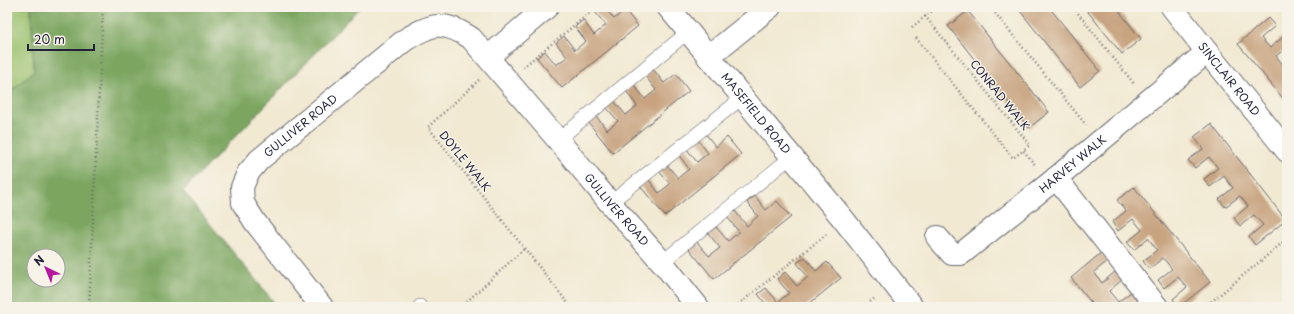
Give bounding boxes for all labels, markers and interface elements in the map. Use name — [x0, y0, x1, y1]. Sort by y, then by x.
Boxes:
scale bar — [28, 26, 94, 52]
text: 20 m — [34, 30, 65, 48]
street label: SINCLAIR ROAD — [1194, 38, 1264, 119]
street label: CONRAD WALK — [966, 56, 1035, 134]
street label: MASEFIELD ROAD — [718, 69, 795, 157]
street label: GULLIVER ROAD — [260, 90, 341, 161]
street label: DOYLE WALK — [436, 127, 495, 195]
street label: HARVEY WALK — [1035, 130, 1110, 197]
street label: GULLIVER ROAD — [581, 169, 653, 250]
north arrow — [26, 248, 66, 288]
text: N — [30, 251, 48, 270]

